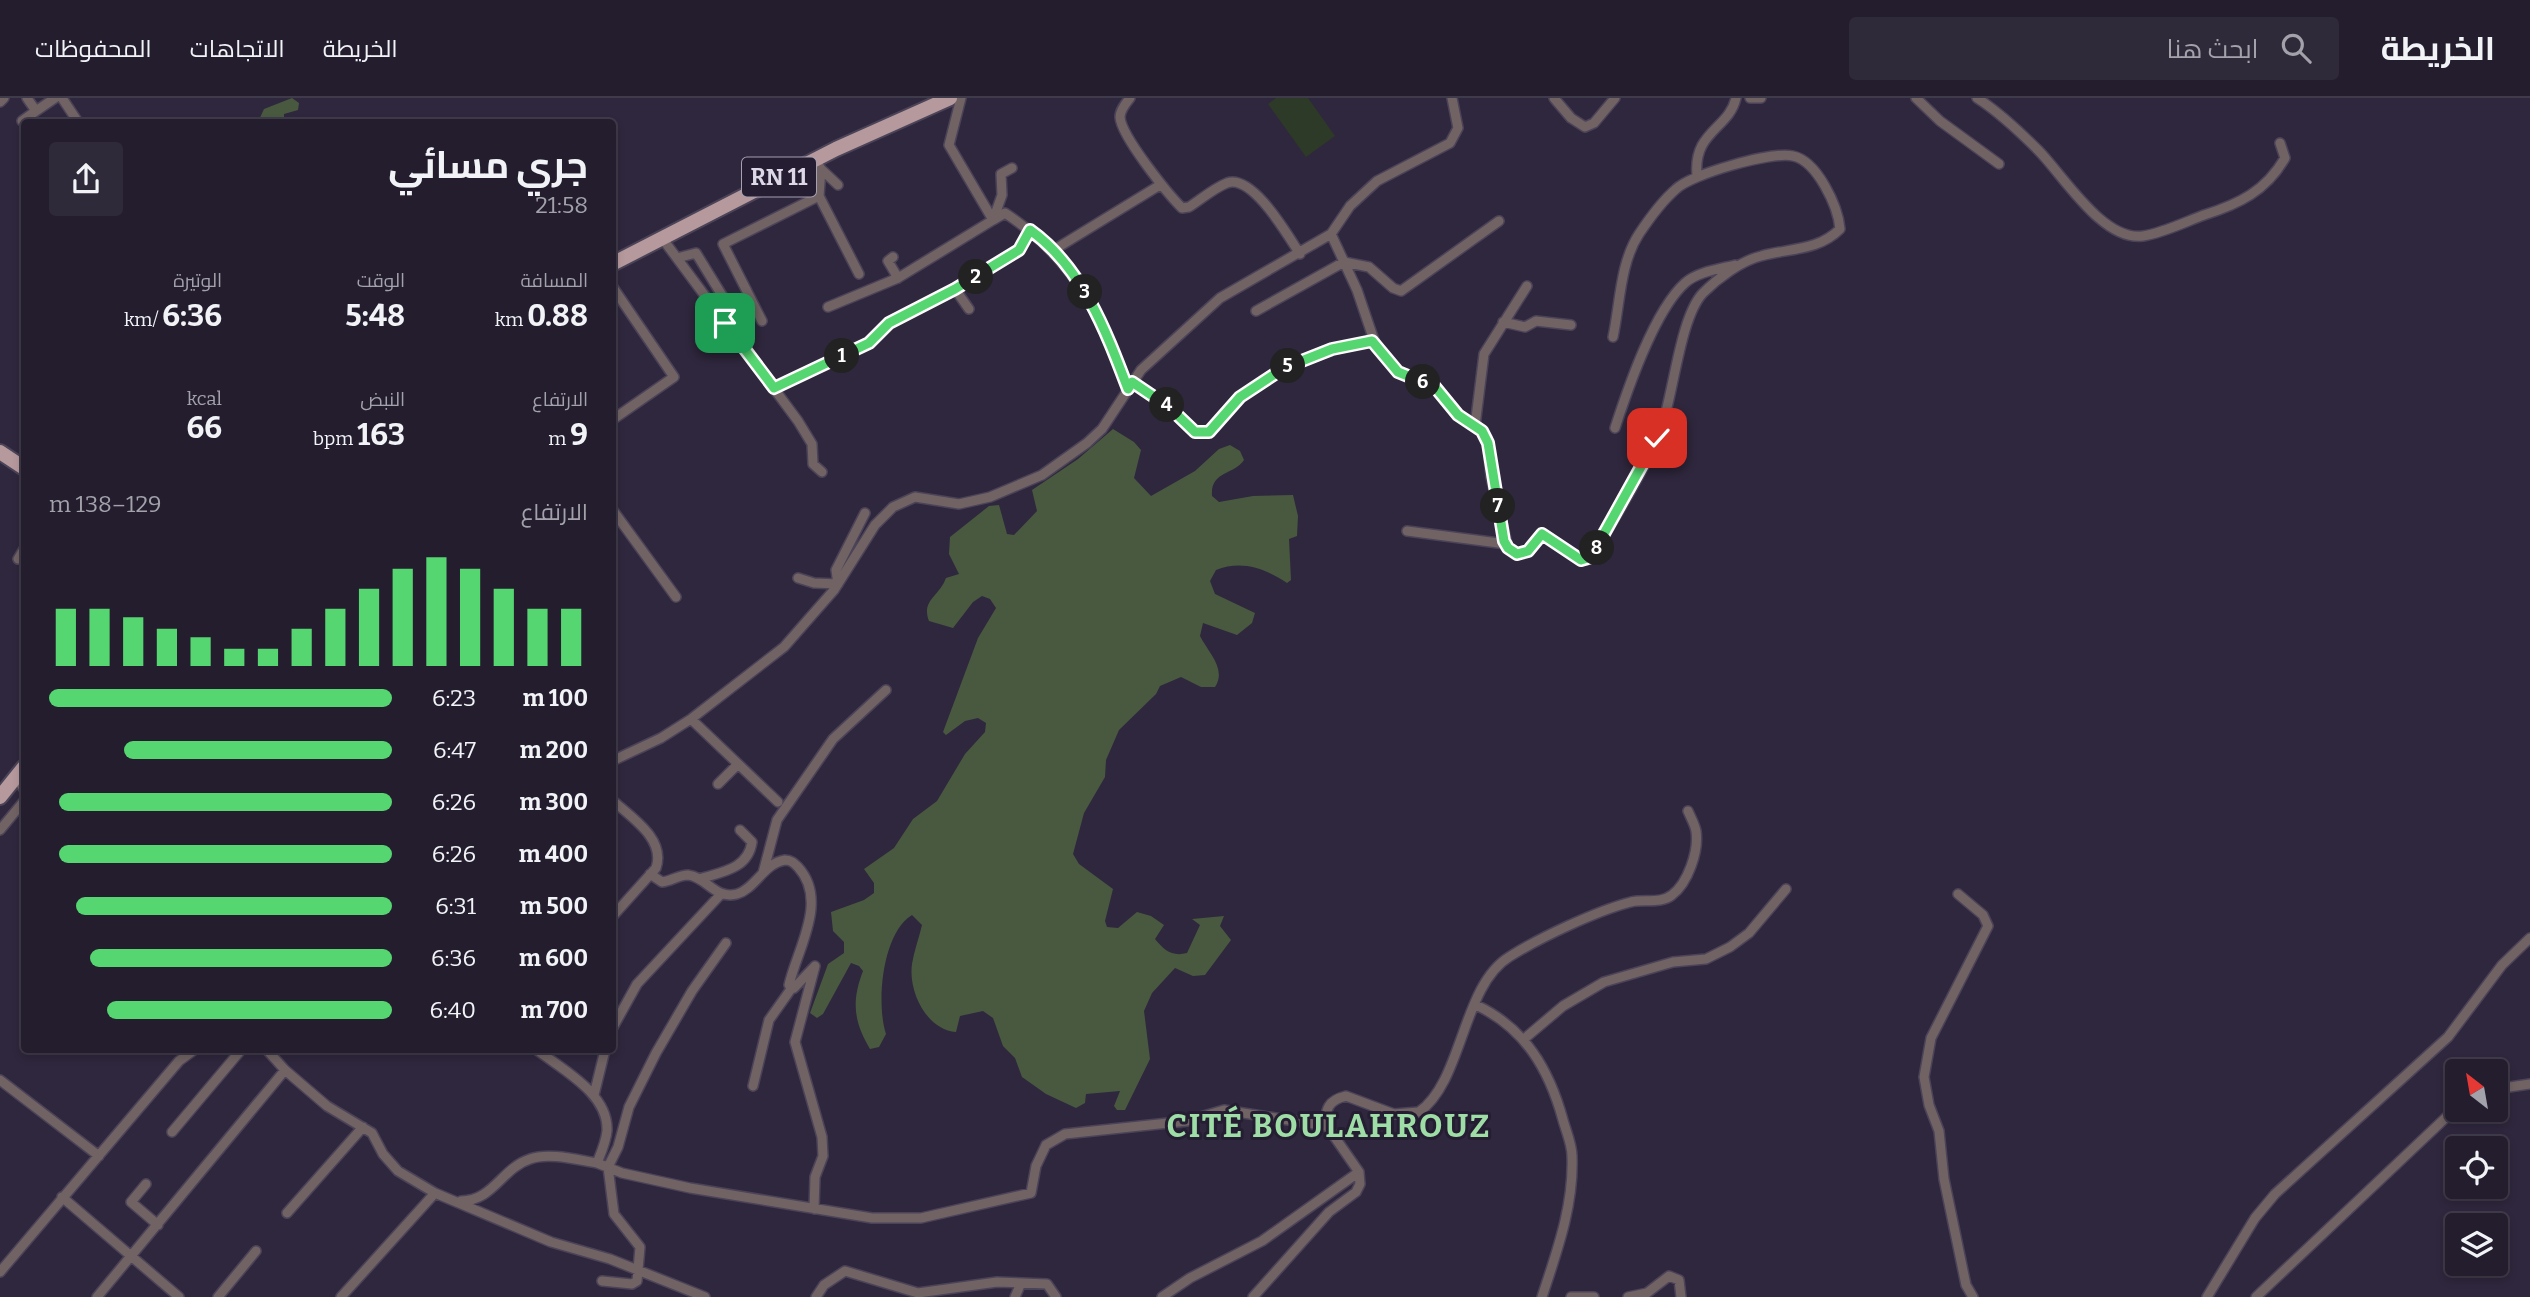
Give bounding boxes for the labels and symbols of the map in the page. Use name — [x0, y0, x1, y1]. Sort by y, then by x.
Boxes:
road number: RN 11 — [742, 158, 816, 197]
pin: 2 — [958, 260, 993, 294]
pin: 3 — [1068, 274, 1102, 310]
pin — [695, 293, 755, 353]
pin: 1 — [824, 338, 860, 374]
pin: 5 — [1270, 348, 1306, 384]
pin: 6 — [1406, 364, 1440, 400]
pin: 4 — [1150, 388, 1184, 422]
pin — [1627, 408, 1687, 468]
pin: 7 — [1480, 488, 1516, 524]
pin: 8 — [1580, 531, 1614, 566]
north arrow — [2445, 1059, 2508, 1122]
district label: CITÉ BOULAHROUZ — [1166, 1105, 1492, 1145]

